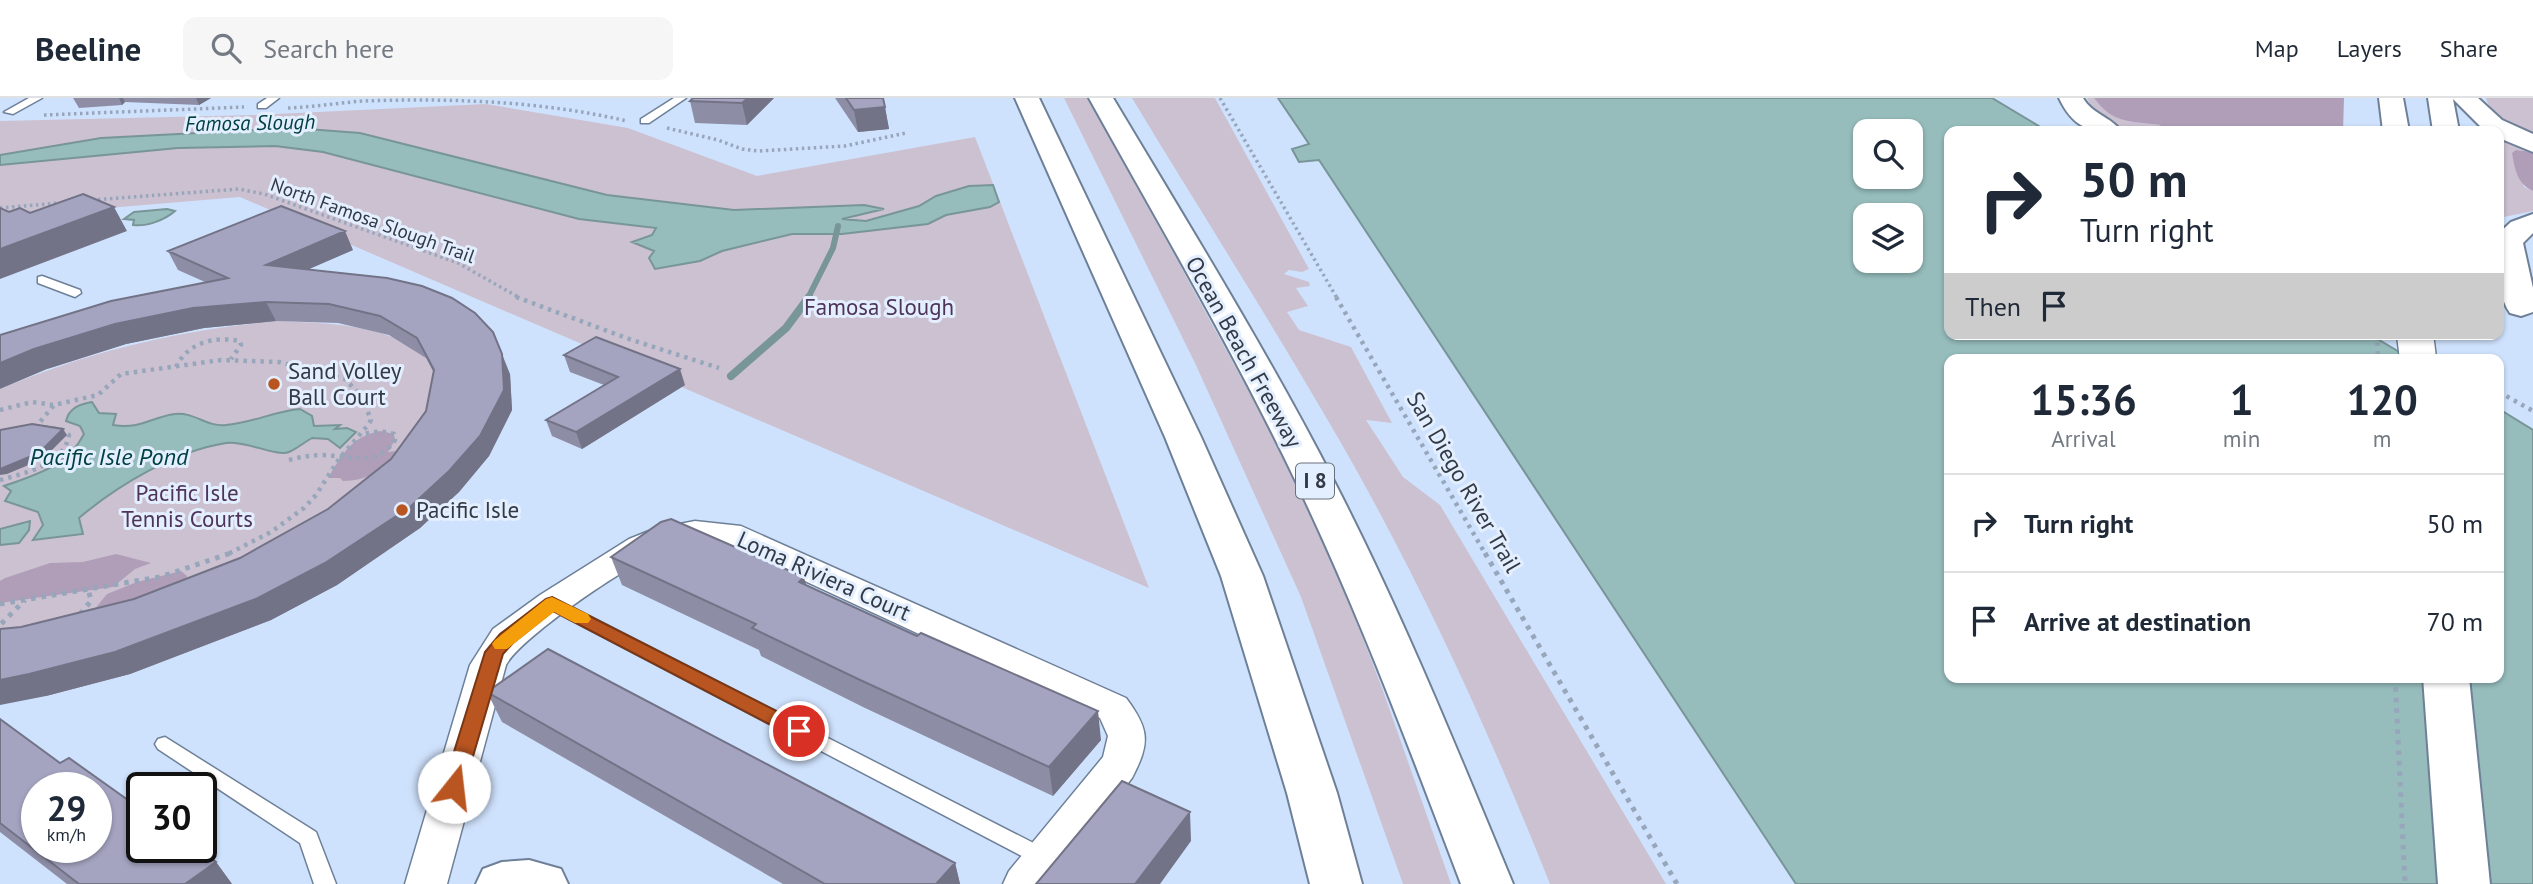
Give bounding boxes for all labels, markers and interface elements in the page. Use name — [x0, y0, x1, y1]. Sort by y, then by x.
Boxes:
search box — [183, 17, 673, 80]
text: Beeline — [35, 27, 141, 70]
icon: search — [207, 29, 245, 67]
text: Search here — [263, 32, 394, 65]
text: Map — [2255, 33, 2299, 64]
text: Layers — [2337, 33, 2402, 64]
text: Share — [2440, 33, 2498, 64]
water label: Famosa Slough — [185, 108, 315, 137]
map controls — [1853, 119, 1923, 273]
button: search — [1853, 119, 1923, 189]
text: 50 m — [2080, 147, 2187, 211]
icon: right — [1965, 154, 2056, 245]
street label: North Famosa Slough Trail — [268, 172, 479, 268]
button: layers — [1853, 203, 1923, 273]
text: Turn right — [2080, 209, 2214, 251]
street label: Ocean Beach Freeway — [1180, 251, 1309, 453]
icon: arrive — [2035, 287, 2073, 325]
text: Then — [1965, 290, 2021, 323]
park label: Famosa Slough — [804, 292, 954, 321]
place label: Sand Volley Ball Court — [288, 356, 402, 411]
text: 15:36 — [2030, 372, 2137, 427]
text: 1 — [2230, 372, 2253, 427]
text: 120 — [2346, 372, 2418, 427]
marker: Sand Volley Ball Court — [266, 376, 282, 392]
street label: San Diego River Trail — [1401, 386, 1528, 578]
text: Arrival — [2051, 424, 2116, 453]
text: min — [2223, 424, 2260, 453]
text: m — [2373, 424, 2391, 453]
water label: Pacific Isle Pond — [30, 441, 189, 472]
road number: I 8 — [1296, 464, 1334, 498]
park label: Pacific Isle Tennis Courts — [121, 478, 253, 533]
place label: Pacific Isle — [416, 495, 519, 524]
marker: Pacific Isle — [394, 502, 410, 518]
icon: right — [1965, 504, 2003, 542]
text: Turn right — [2024, 507, 2133, 540]
text: 50 m — [2427, 507, 2483, 540]
street label: Loma Riviera Court — [733, 524, 916, 627]
icon: arrive — [1965, 602, 2003, 640]
text: Arrive at destination — [2024, 605, 2251, 638]
text: 70 m — [2427, 605, 2483, 638]
pin — [769, 701, 829, 761]
icon: arrive — [780, 712, 818, 750]
position arrow — [417, 750, 491, 824]
speed limit sign: 30 — [126, 772, 217, 863]
text: 29 — [47, 785, 86, 831]
text: km/h — [47, 823, 86, 846]

